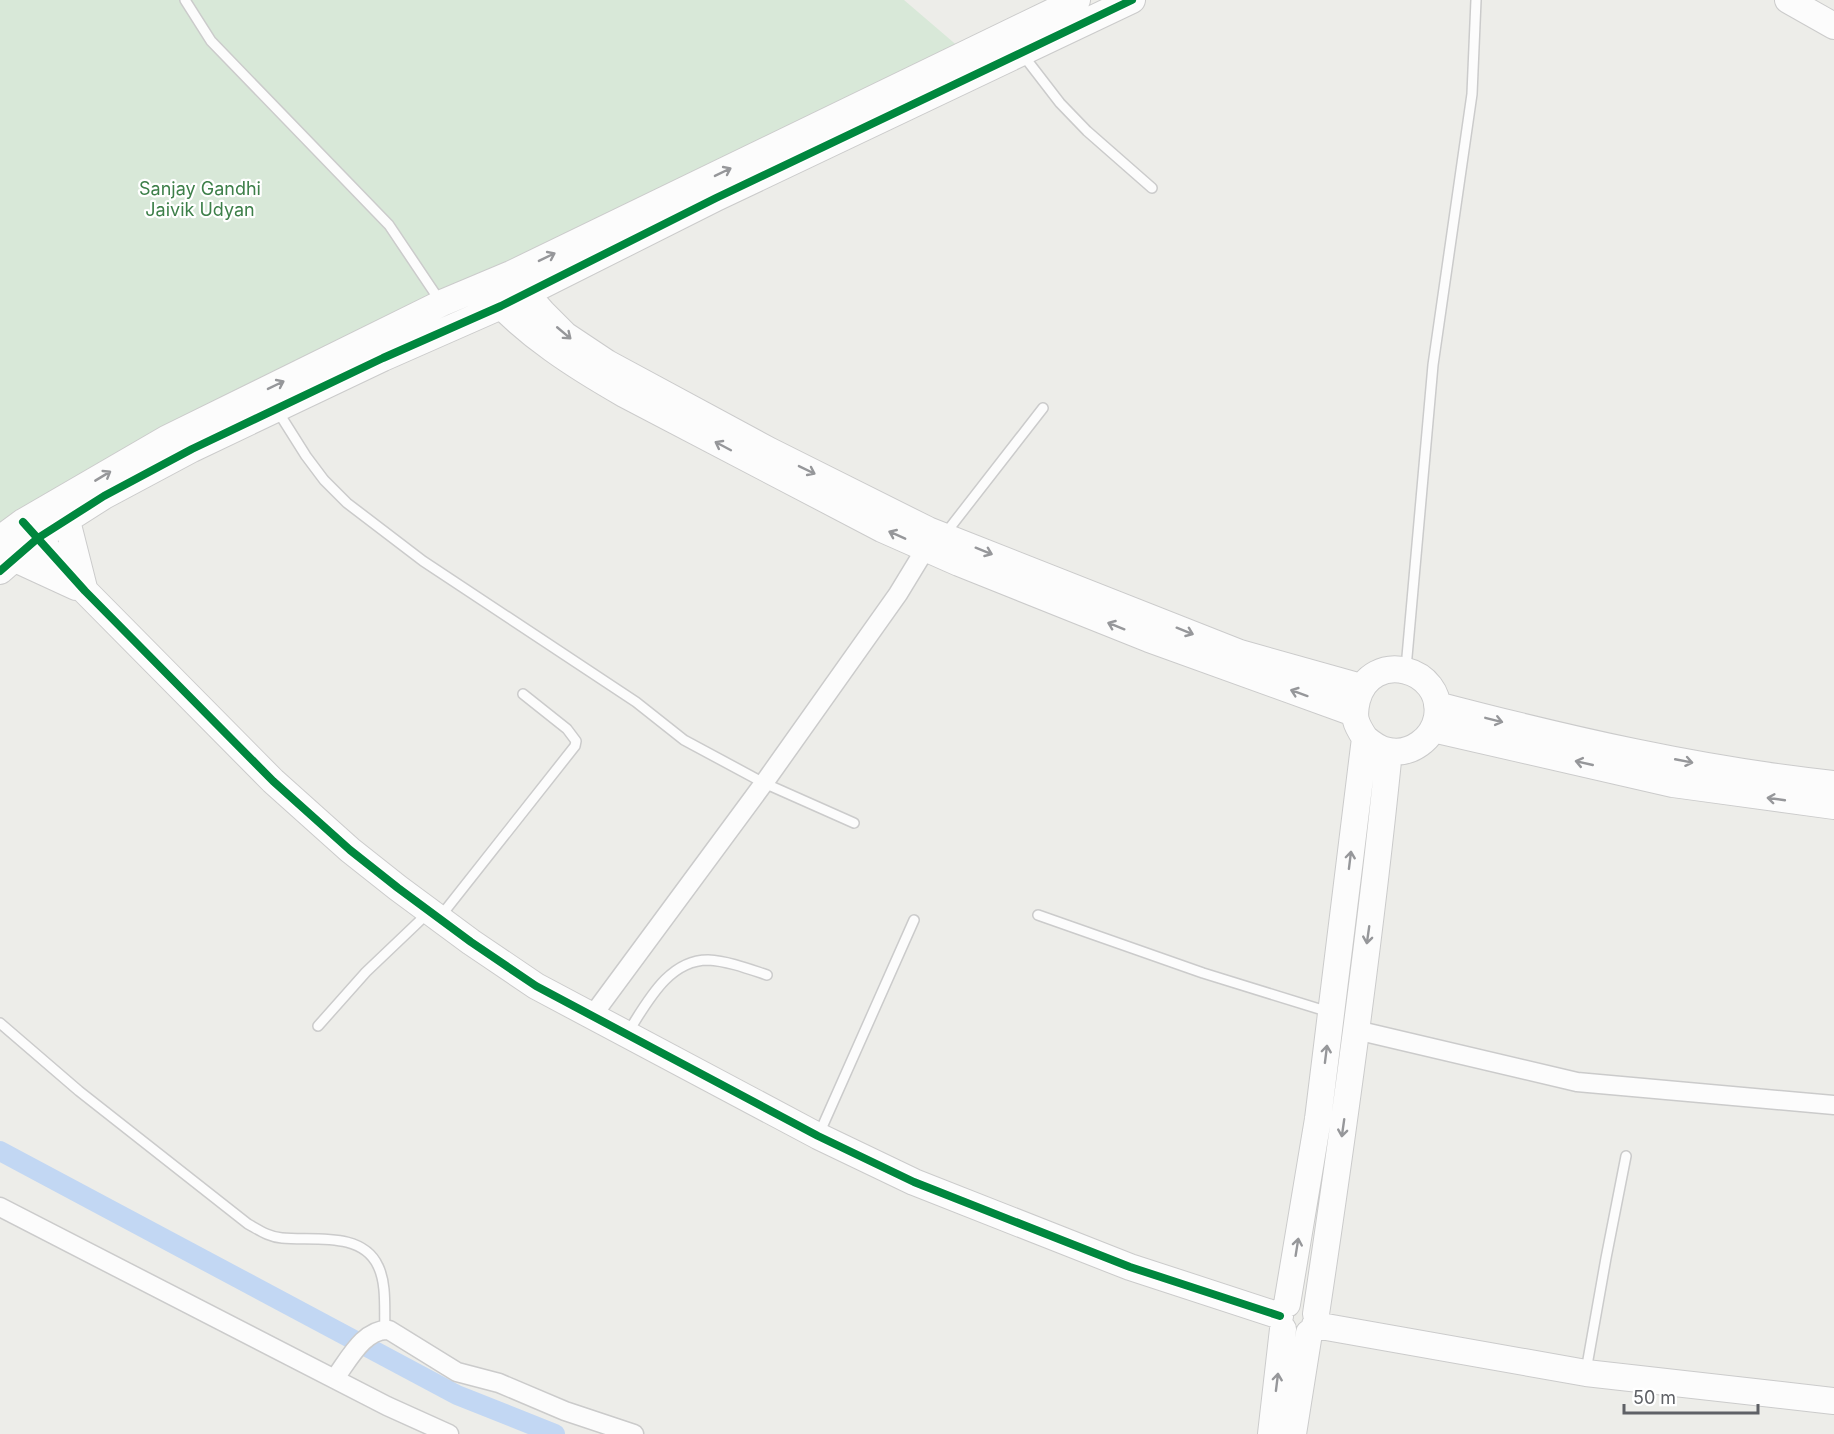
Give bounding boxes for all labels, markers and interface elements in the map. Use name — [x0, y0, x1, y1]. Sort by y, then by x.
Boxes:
one-way arrow — [713, 166, 731, 178]
park label: Sanjay Gandhi Jaivik Udyan — [139, 178, 261, 220]
one-way arrow — [537, 250, 555, 262]
one-way arrow — [556, 326, 571, 340]
one-way arrow — [266, 379, 284, 391]
one-way arrow — [715, 440, 733, 451]
one-way arrow — [797, 464, 815, 476]
one-way arrow — [94, 469, 111, 481]
one-way arrow — [888, 529, 907, 540]
one-way arrow — [974, 546, 992, 557]
one-way arrow — [1107, 620, 1126, 631]
one-way arrow — [1175, 626, 1193, 637]
one-way arrow — [1290, 687, 1309, 698]
one-way arrow — [1484, 714, 1503, 726]
one-way arrow — [1674, 756, 1693, 767]
one-way arrow — [1575, 757, 1594, 769]
one-way arrow — [1767, 794, 1786, 805]
one-way arrow — [1344, 851, 1355, 871]
one-way arrow — [1363, 924, 1374, 944]
one-way arrow — [1320, 1044, 1331, 1064]
one-way arrow — [1337, 1118, 1348, 1137]
one-way arrow — [1291, 1237, 1302, 1257]
one-way arrow — [1272, 1372, 1283, 1392]
scale bar — [1624, 1377, 1758, 1415]
text: 50 m — [1633, 1387, 1676, 1408]

